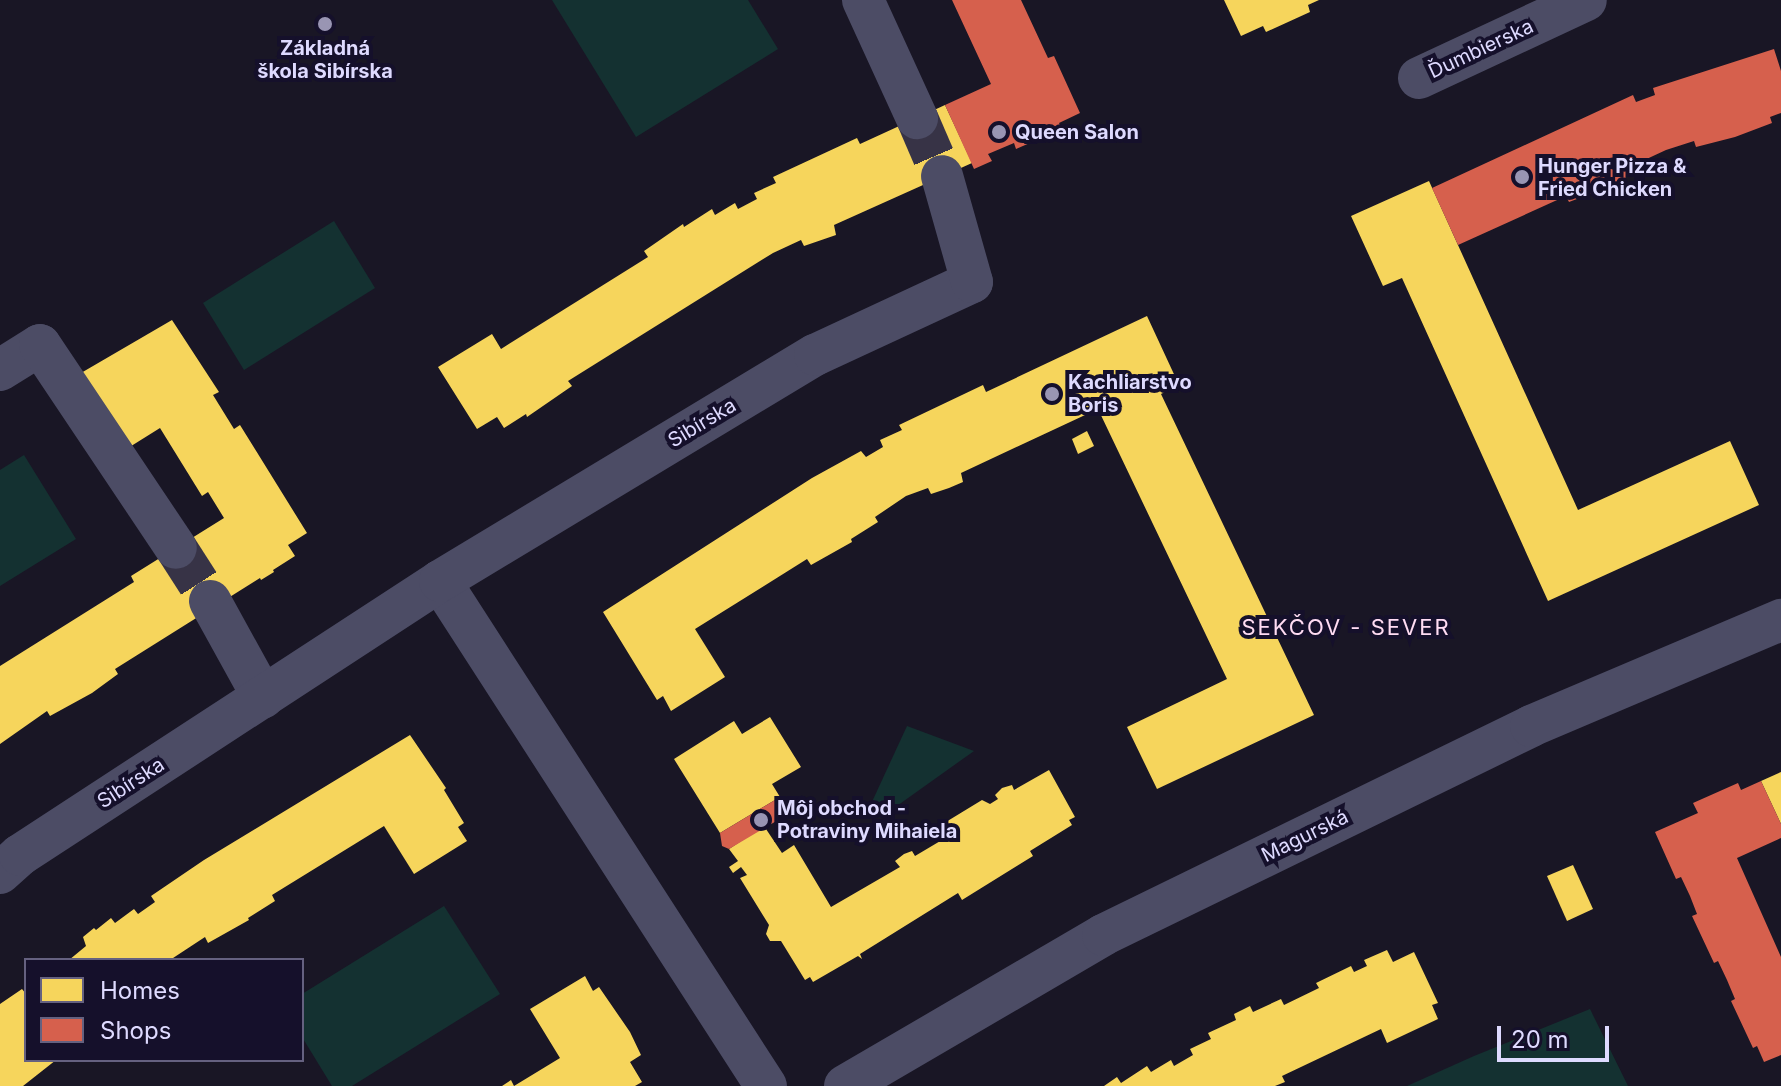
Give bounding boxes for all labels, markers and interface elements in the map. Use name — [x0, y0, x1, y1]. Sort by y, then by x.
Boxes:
street label: Ďumbierska — [1425, 14, 1537, 84]
marker: Základná škola Sibírska — [316, 15, 334, 33]
place label: Základná škola Sibírska — [257, 36, 393, 83]
place label: Queen Salon — [1015, 120, 1139, 144]
marker: Queen Salon — [990, 123, 1008, 141]
place label: Hunger Pizza & Fried Chicken — [1538, 154, 1686, 201]
marker: Hunger Pizza & Fried Chicken — [1513, 168, 1531, 186]
place label: Kachliarstvo Boris — [1068, 370, 1192, 417]
marker: Kachliarstvo Boris — [1043, 385, 1061, 403]
street label: Sibírska — [664, 393, 740, 453]
district label: SEKČOV - SEVER — [1241, 615, 1451, 641]
street label: Sibírska — [93, 752, 169, 814]
place label: Môj obchod - Potraviny Mihaiela — [777, 796, 957, 843]
street label: Magurská — [1258, 805, 1352, 867]
marker: Môj obchod - Potraviny Mihaiela — [752, 811, 770, 829]
legend — [24, 958, 304, 1062]
text: Homes — [100, 976, 180, 1005]
scale bar — [1501, 1010, 1613, 1060]
text: Shops — [100, 1016, 171, 1045]
text: 20 m — [1511, 1025, 1569, 1054]

